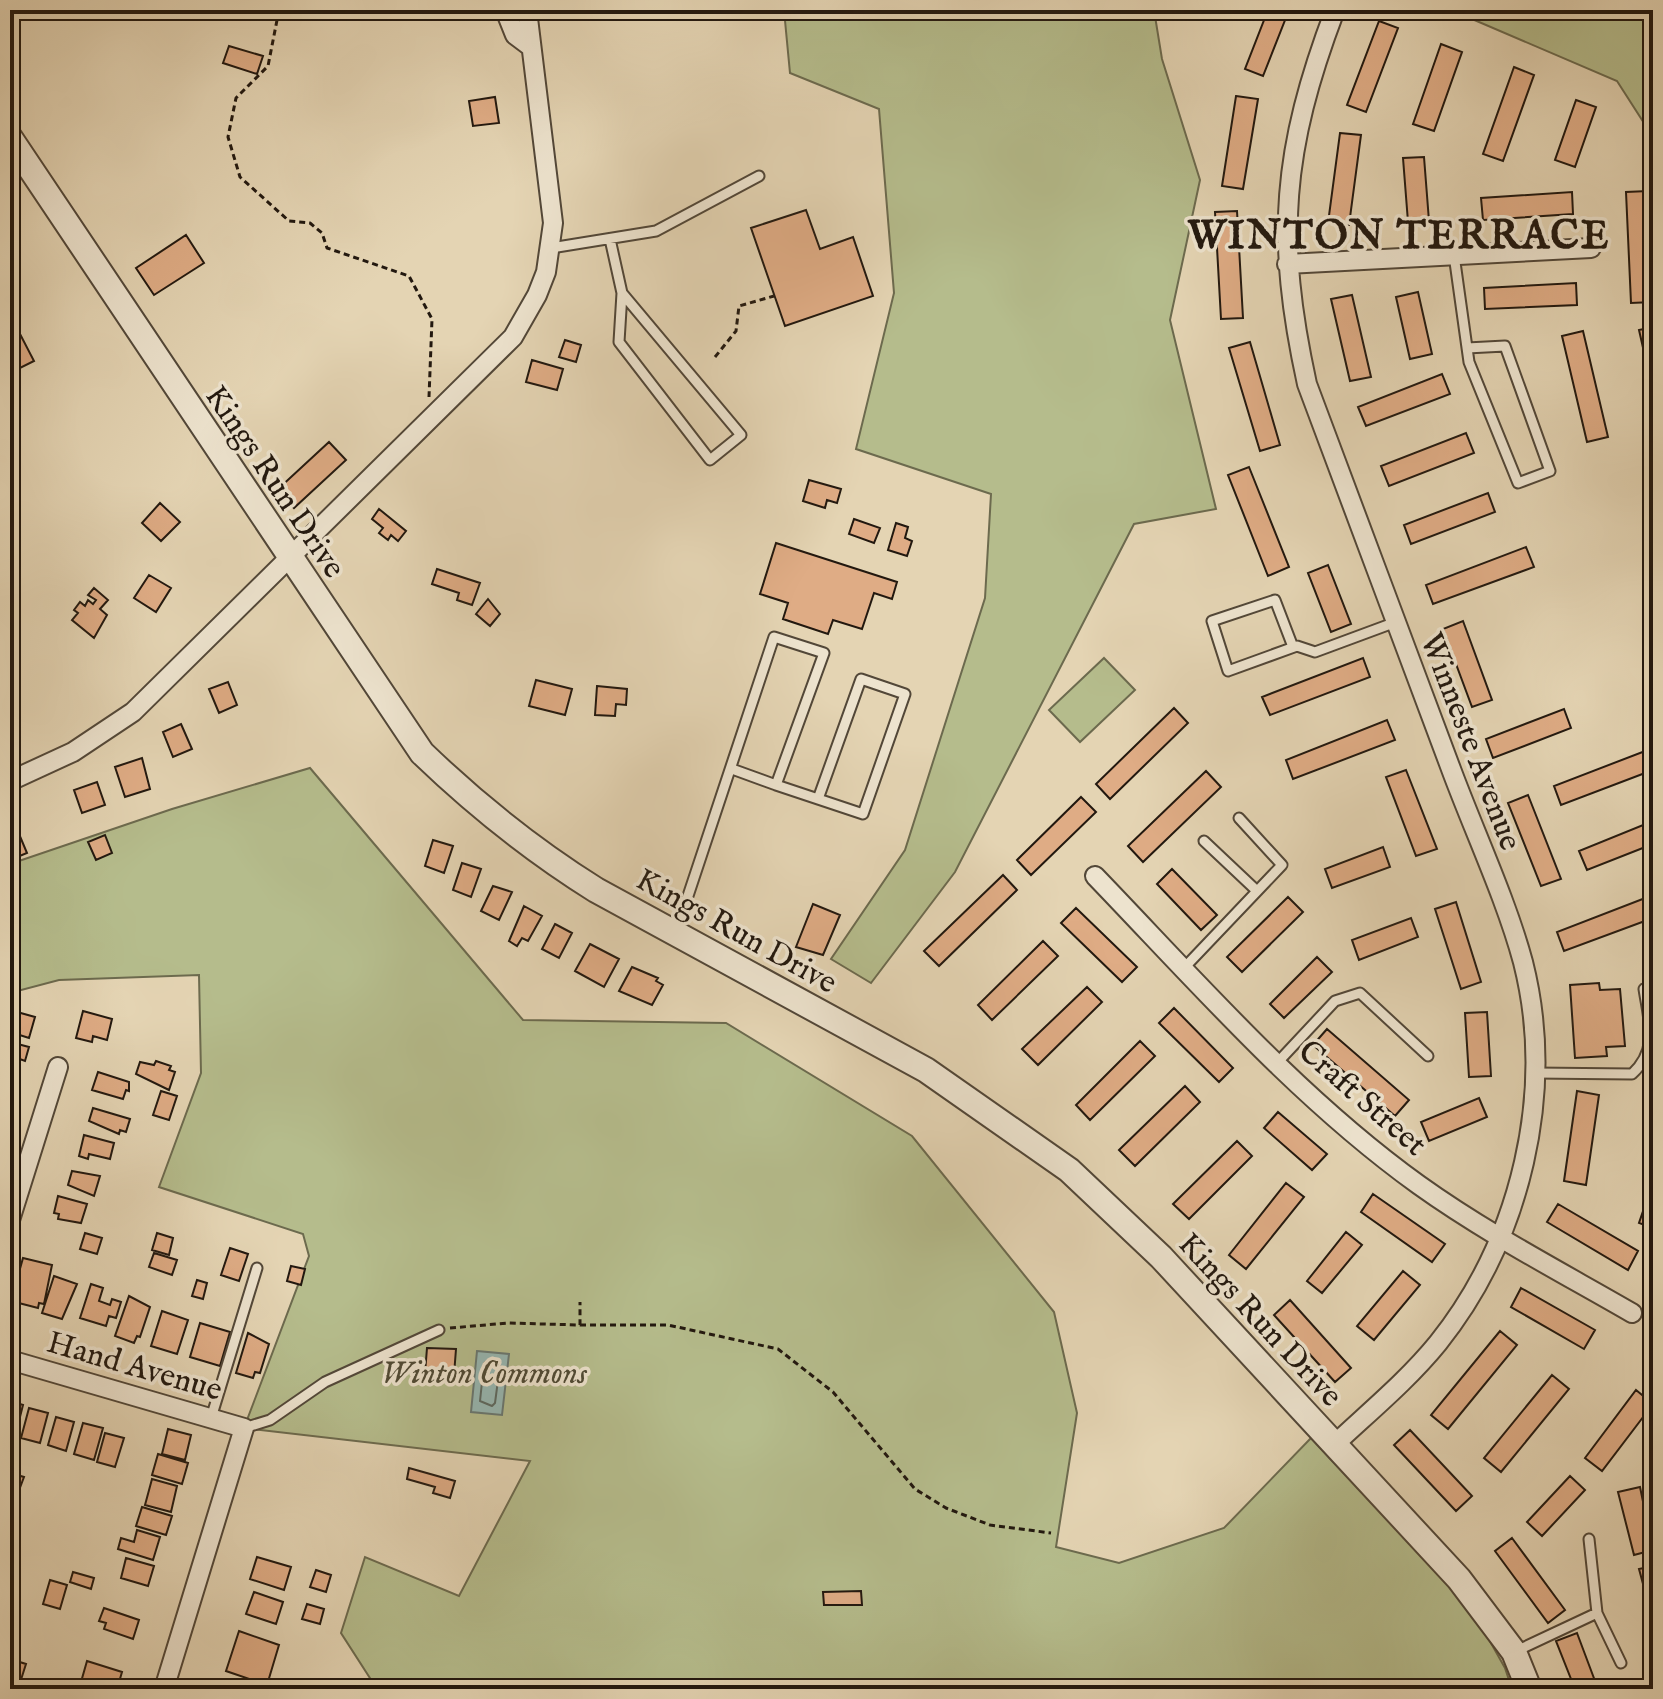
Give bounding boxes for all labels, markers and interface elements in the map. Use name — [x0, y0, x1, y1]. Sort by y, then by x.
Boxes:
district label: WINTON TERRACE — [1187, 212, 1611, 263]
street label: Kings Run Drive — [194, 378, 353, 587]
street label: Winneste Avenue — [1409, 627, 1530, 856]
street label: Kings Run Drive — [628, 860, 844, 1004]
street label: Craft Street — [1289, 1032, 1434, 1166]
street label: Kings Run Drive — [1168, 1225, 1350, 1416]
street label: Hand Avenue — [42, 1323, 227, 1412]
park label: Winton Commons — [381, 1354, 588, 1395]

